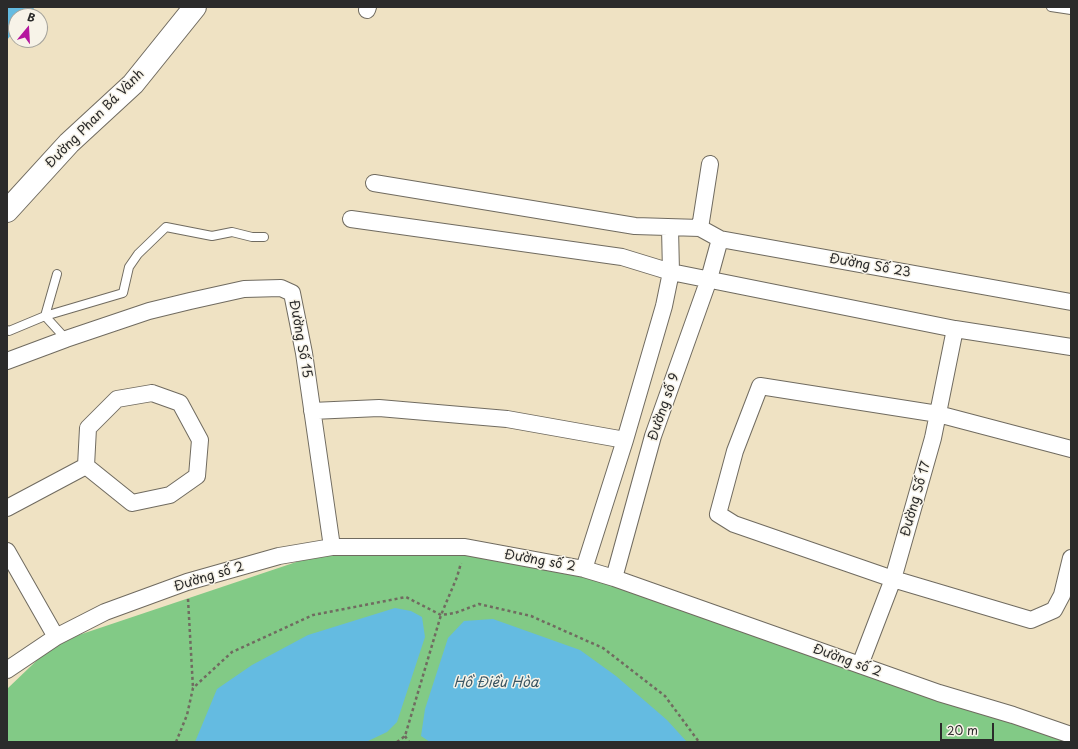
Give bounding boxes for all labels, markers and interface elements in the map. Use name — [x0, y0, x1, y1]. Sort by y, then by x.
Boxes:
north arrow — [8, 8, 48, 48]
text: B — [25, 8, 38, 26]
street label: Đường Phan Bá Vành — [42, 66, 148, 172]
street label: Đường Số 23 — [828, 251, 912, 281]
street label: Đường Số 15 — [285, 299, 315, 379]
street label: Đường số 9 — [645, 371, 683, 443]
street label: Đường Số 17 — [898, 459, 934, 539]
street label: Đường số 2 — [503, 547, 577, 575]
street label: Đường số 2 — [172, 559, 246, 595]
street label: Đường số 2 — [810, 641, 884, 681]
water label: Hồ Điều Hòa — [453, 675, 539, 691]
scale bar — [942, 715, 996, 741]
text: 20 m — [947, 721, 978, 739]

